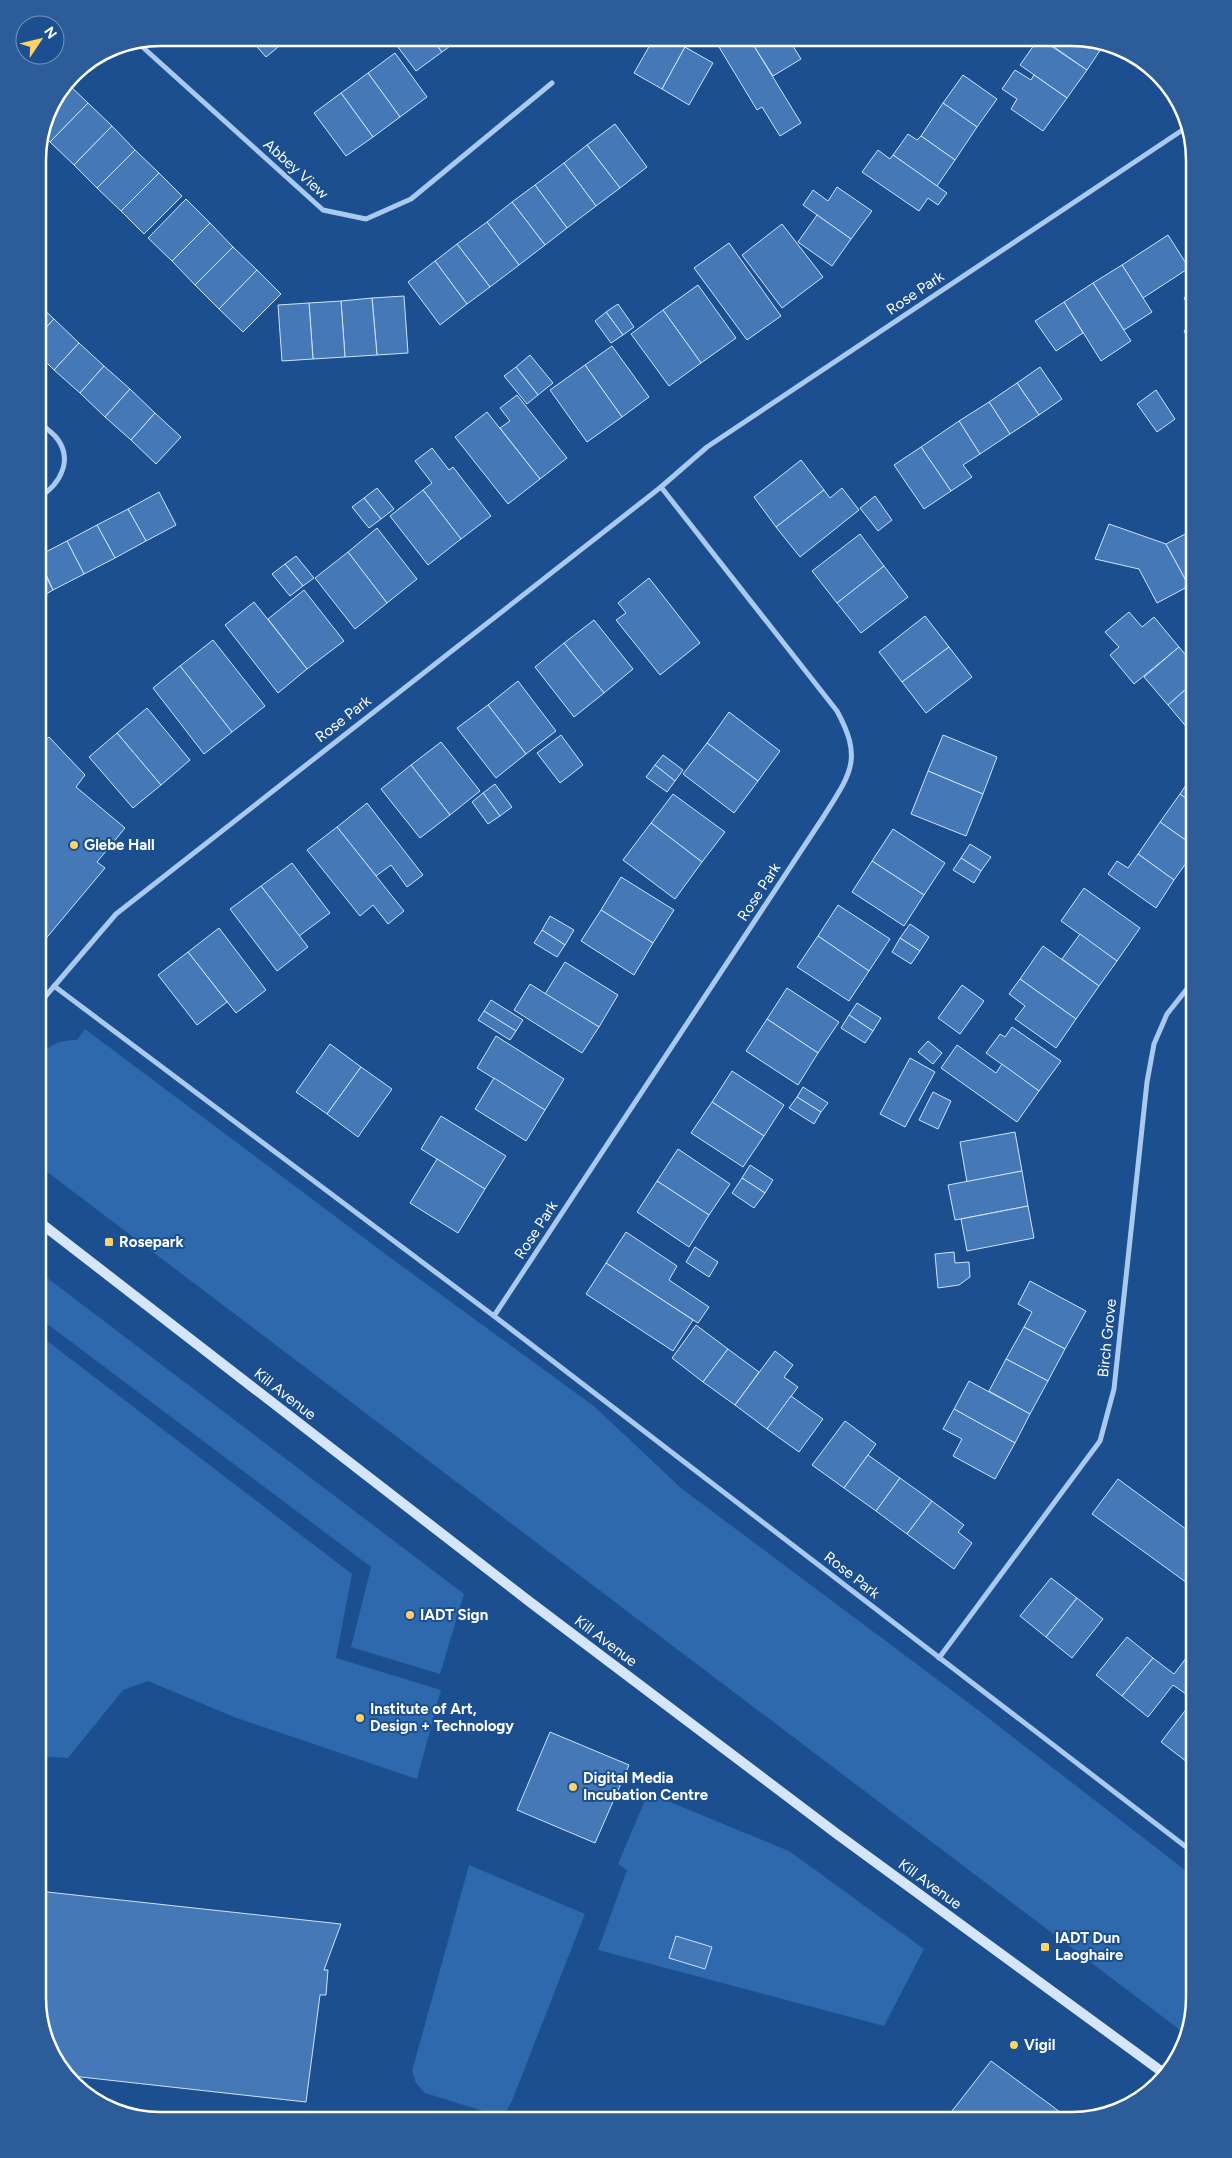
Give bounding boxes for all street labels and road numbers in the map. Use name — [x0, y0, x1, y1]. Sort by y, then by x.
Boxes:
street label: Abbey View — [260, 135, 332, 203]
street label: Rose Park — [883, 267, 948, 319]
street label: Rose Park — [312, 691, 375, 746]
street label: Rose Park — [734, 859, 785, 924]
street label: Rose Park — [511, 1197, 562, 1262]
street label: Birch Grove — [1094, 1298, 1120, 1378]
street label: Kill Avenue — [250, 1364, 320, 1424]
street label: Rose Park — [821, 1548, 884, 1603]
street label: Kill Avenue — [571, 1612, 641, 1670]
street label: Kill Avenue — [895, 1855, 965, 1913]

